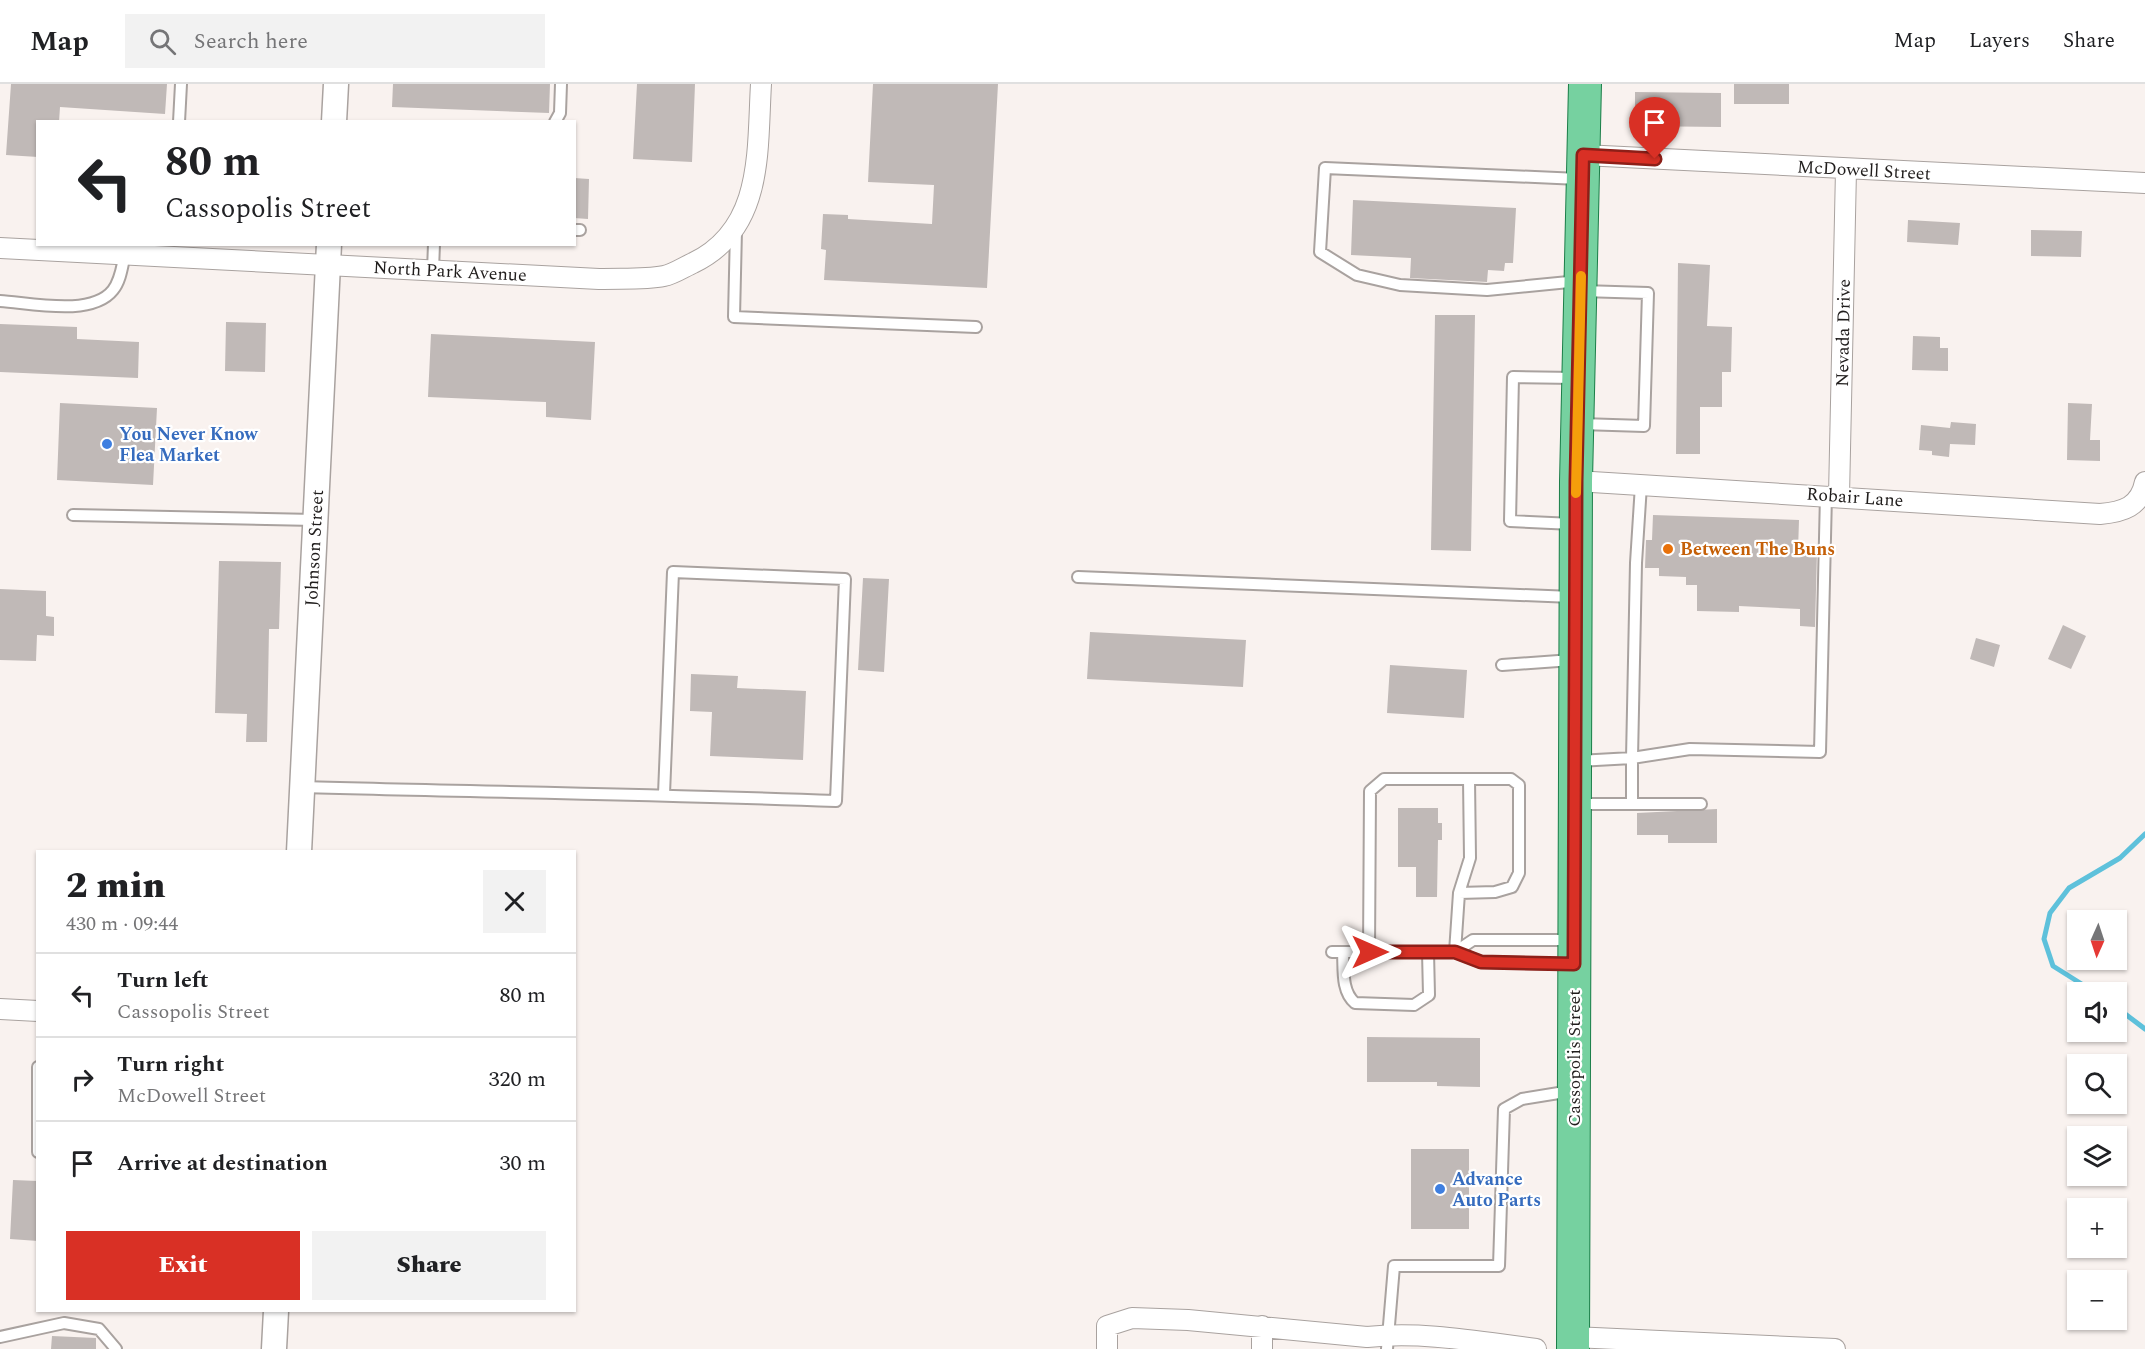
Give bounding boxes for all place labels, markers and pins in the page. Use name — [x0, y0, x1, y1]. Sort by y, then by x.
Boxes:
pin — [1629, 97, 1680, 159]
place label: You Never Know Flea Market — [119, 421, 259, 469]
marker: You Never Know Flea Market — [100, 437, 114, 451]
place label: Between The Buns — [1680, 536, 1835, 563]
marker: Between The Buns — [1661, 542, 1675, 556]
place label: Advance Auto Parts — [1452, 1166, 1541, 1214]
marker: Advance Auto Parts — [1433, 1182, 1447, 1196]

